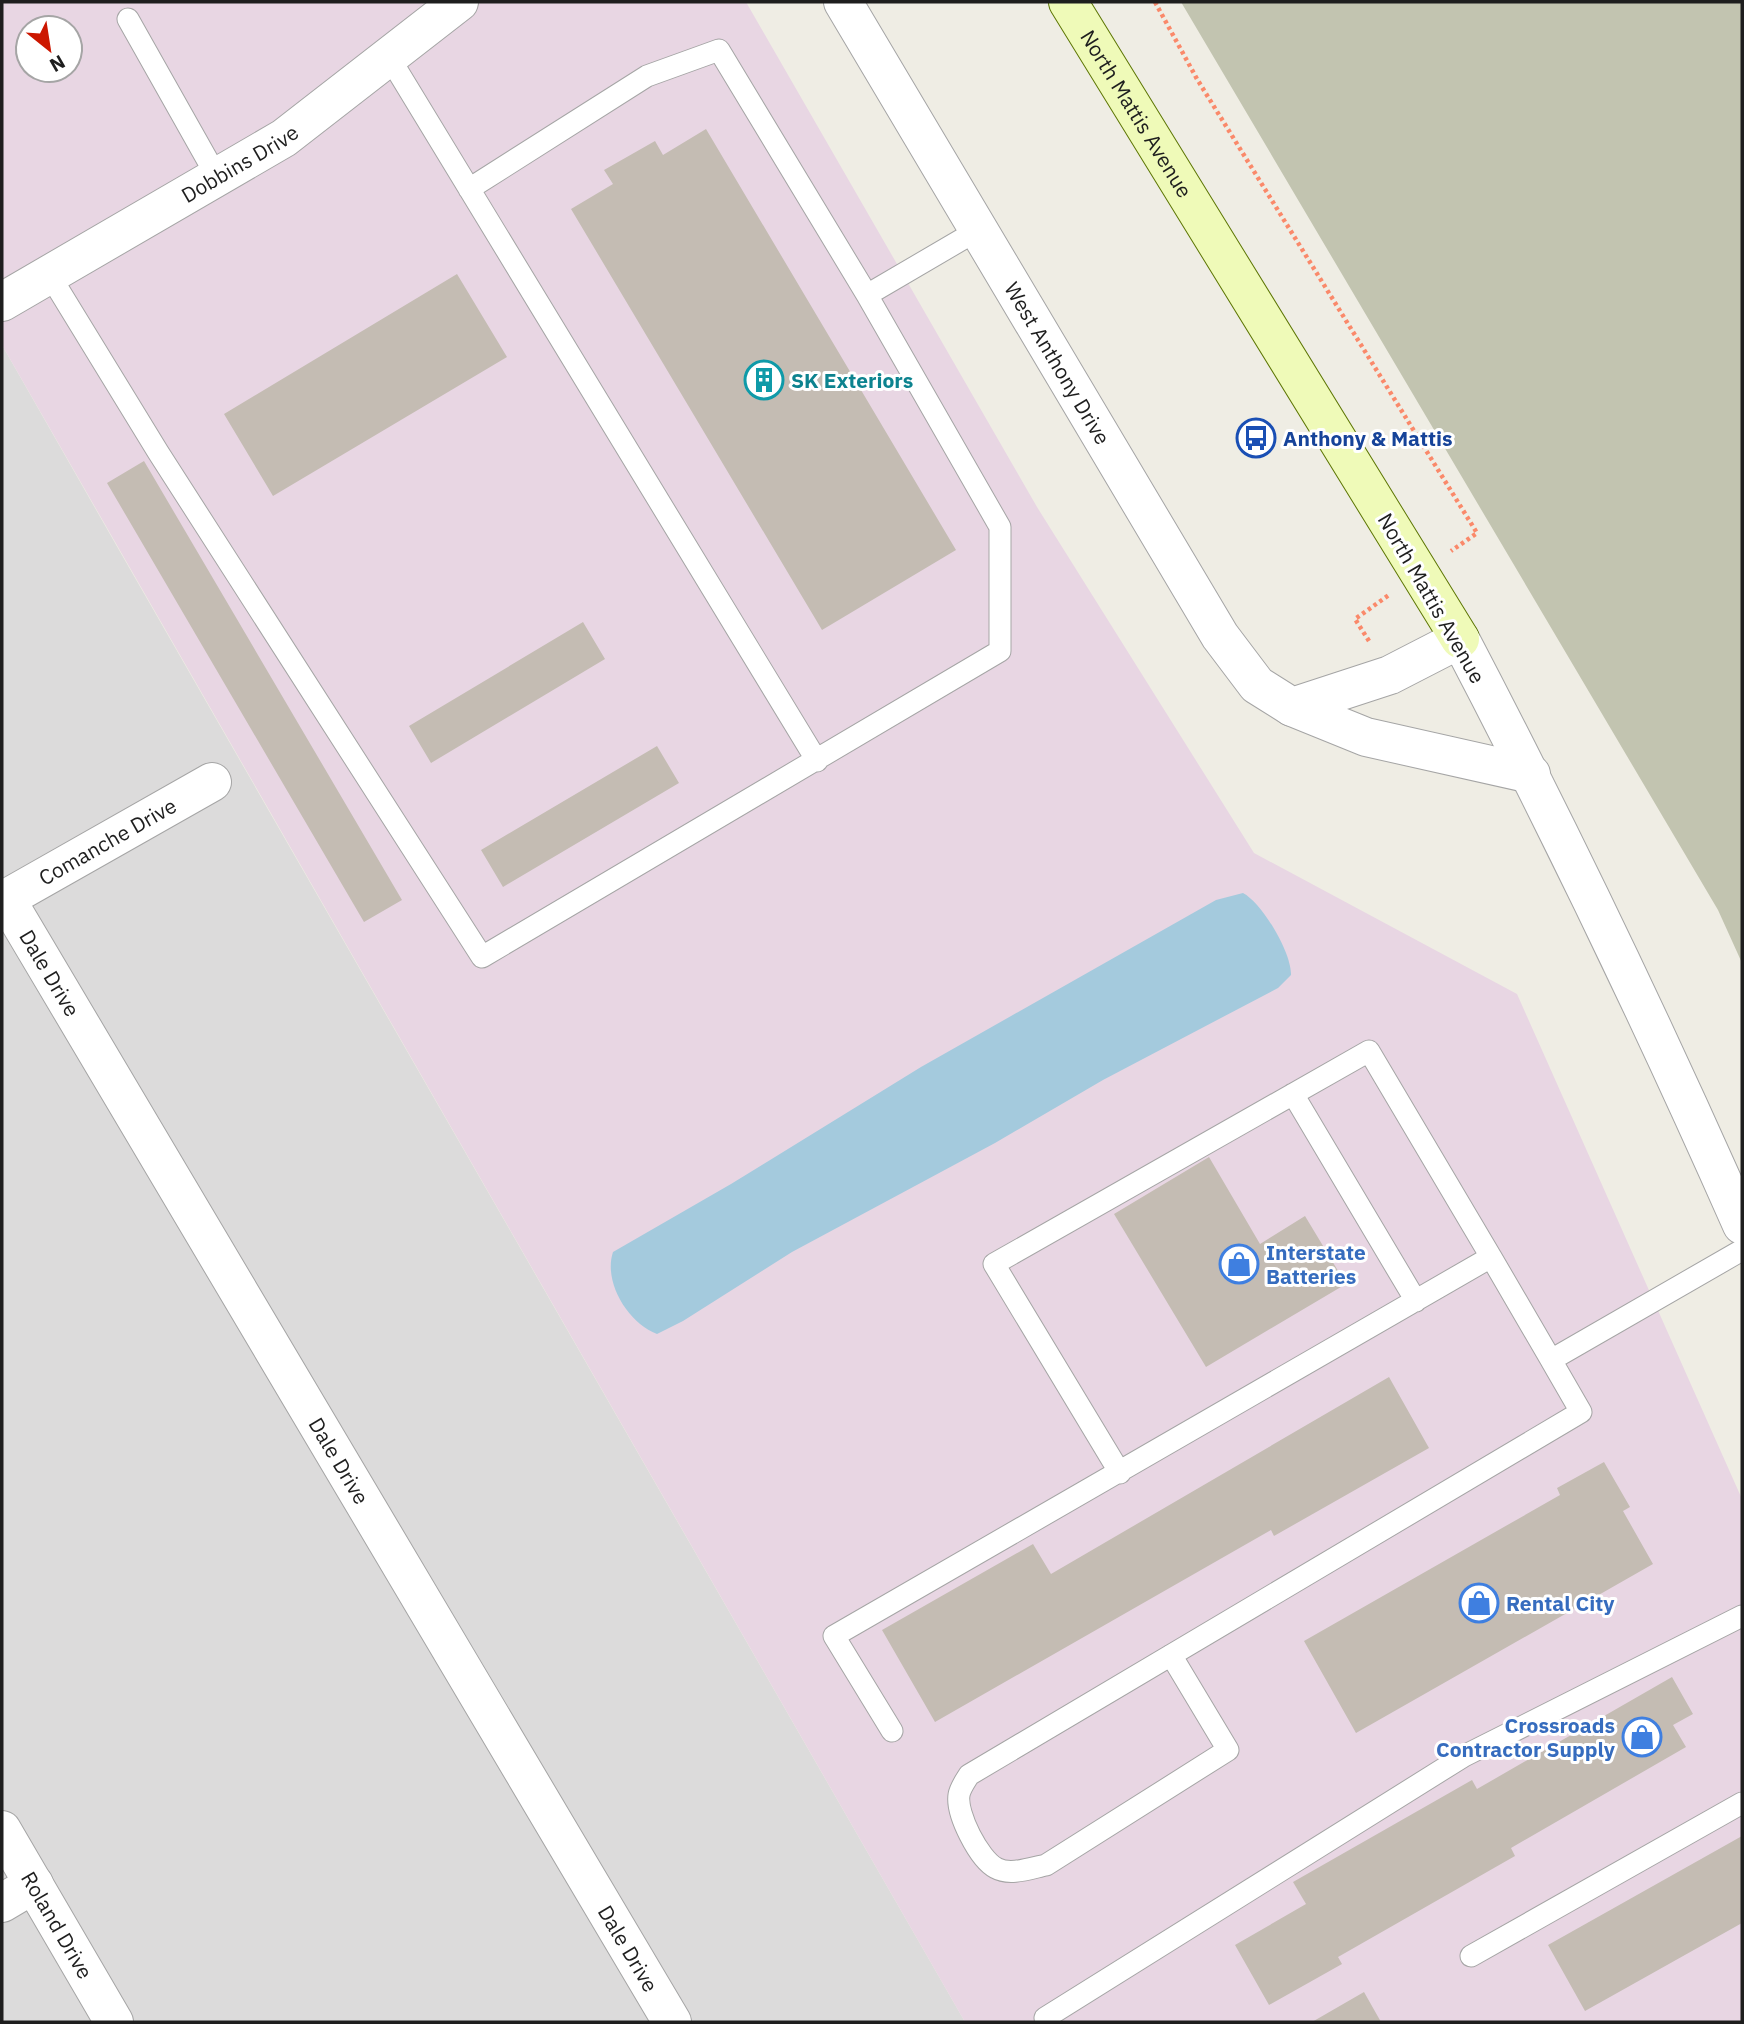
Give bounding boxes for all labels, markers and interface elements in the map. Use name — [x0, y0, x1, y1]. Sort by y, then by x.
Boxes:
north arrow — [14, 14, 84, 84]
street label: North Mattis Avenue — [1074, 24, 1199, 203]
text: N — [46, 50, 69, 78]
street label: Dobbins Drive — [176, 118, 304, 209]
street label: West Anthony Drive — [998, 276, 1117, 450]
building icon: SK Exteriors — [743, 359, 785, 401]
place label: SK Exteriors — [791, 366, 913, 394]
bus stop icon: Anthony & Mattis — [1235, 417, 1277, 459]
place label: Anthony & Mattis — [1283, 424, 1453, 452]
street label: North Mattis Avenue — [1372, 508, 1492, 688]
street label: Comanche Drive — [33, 791, 181, 892]
street label: Dale Drive — [13, 924, 86, 1022]
place label: Interstate Batteries — [1266, 1238, 1366, 1290]
shop icon: Interstate Batteries — [1218, 1243, 1260, 1285]
street label: Dale Drive — [302, 1412, 376, 1509]
shop icon: Rental City — [1458, 1582, 1500, 1624]
place label: Rental City — [1506, 1589, 1615, 1617]
place label: Crossroads Contractor Supply — [1436, 1711, 1616, 1763]
shop icon: Crossroads Contractor Supply — [1621, 1716, 1663, 1758]
street label: Roland Drive — [15, 1866, 100, 1984]
street label: Dale Drive — [592, 1900, 665, 1997]

